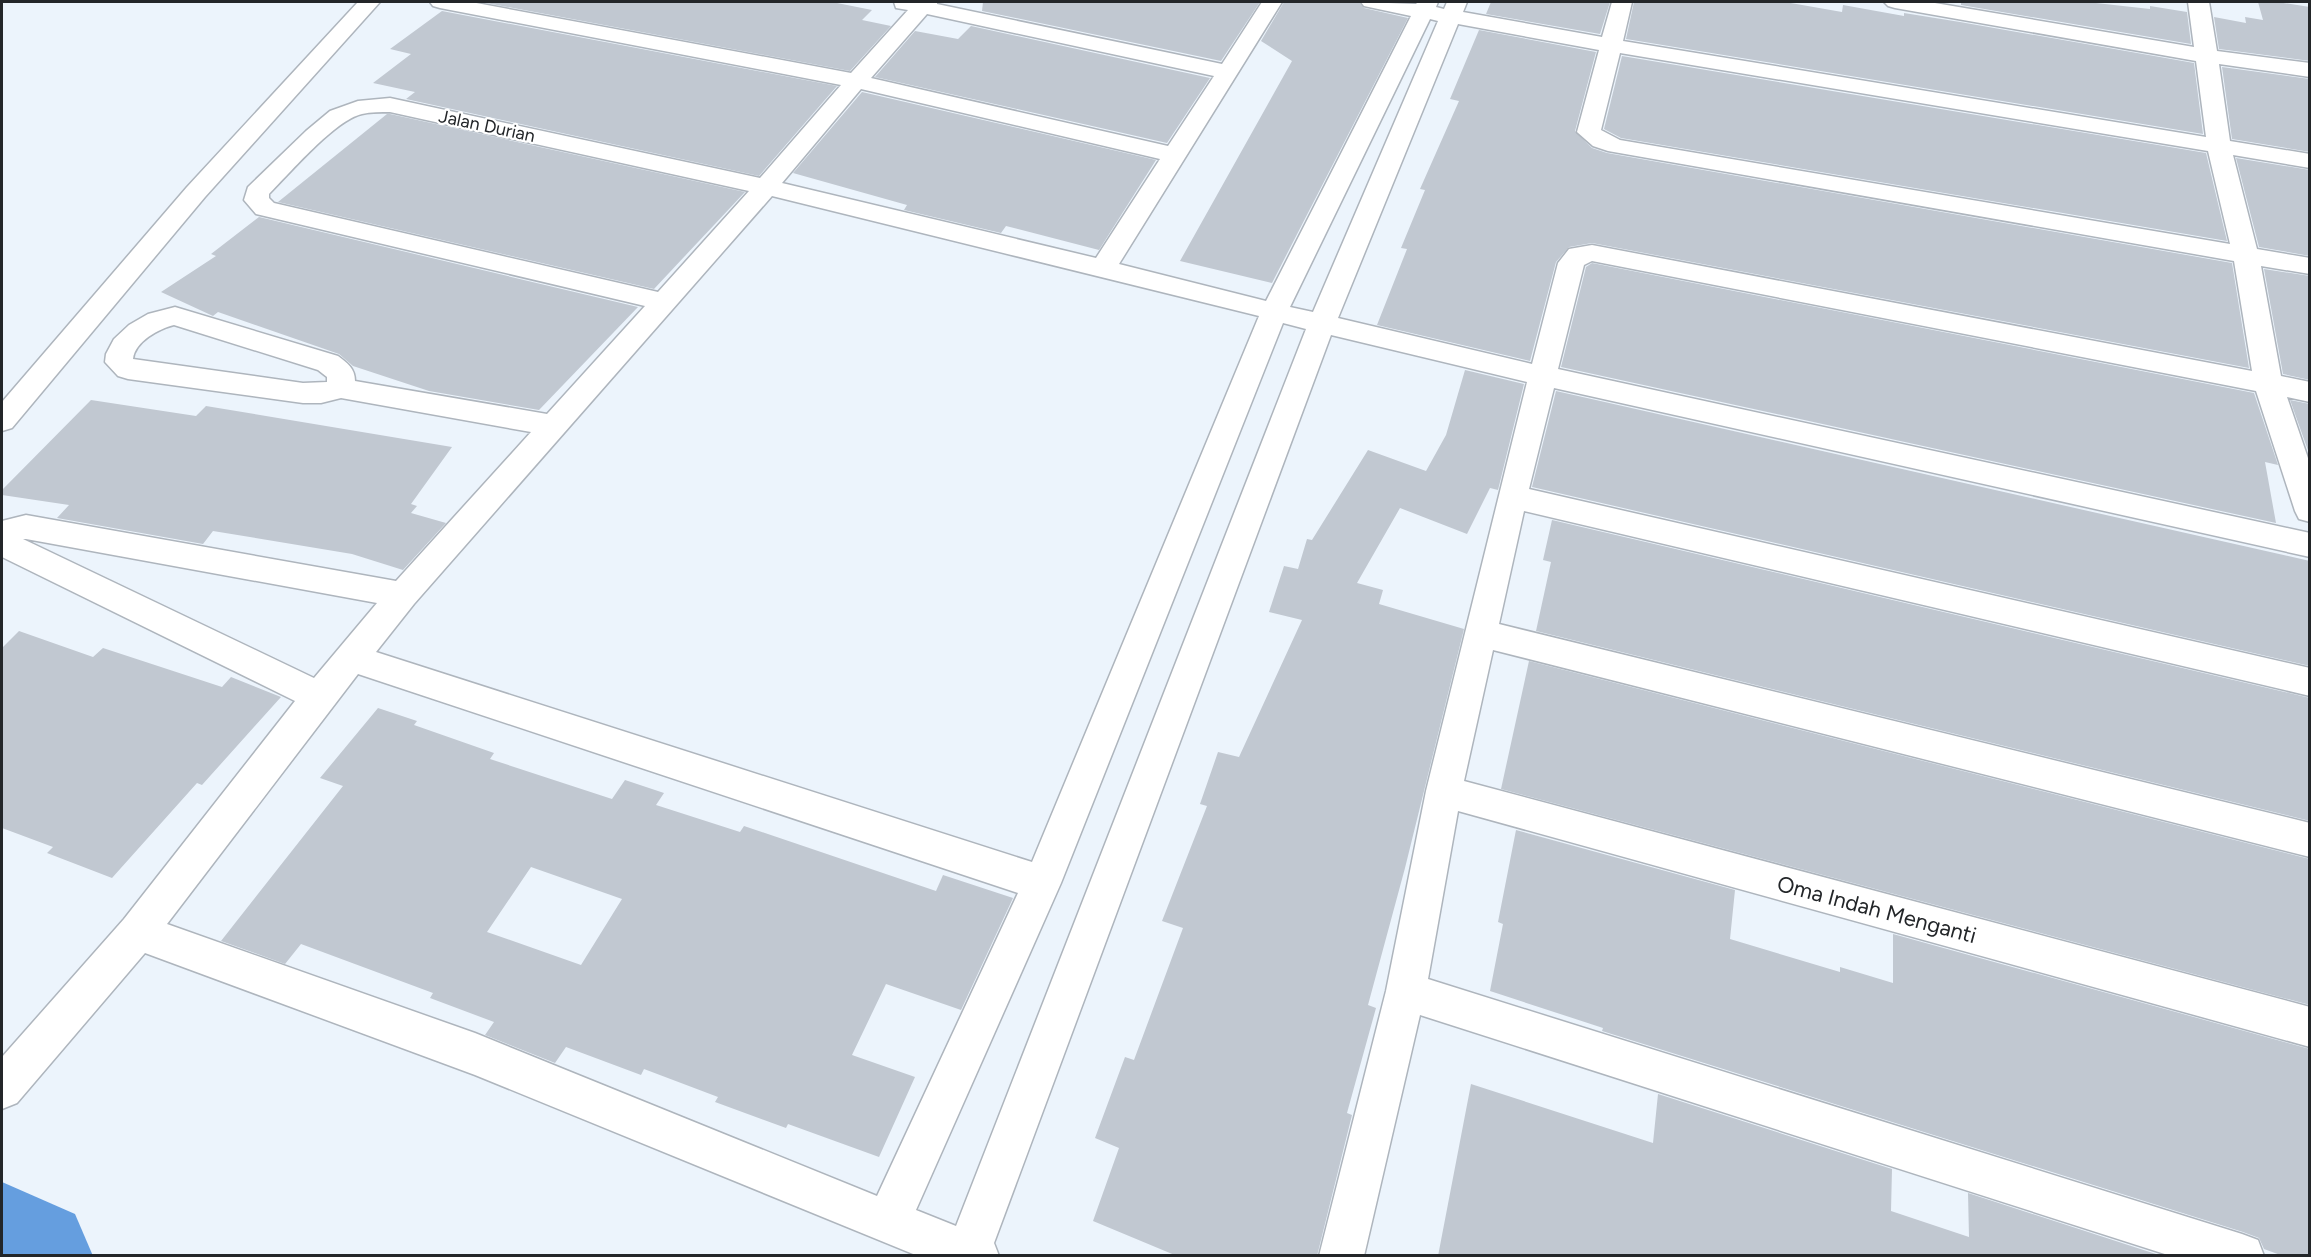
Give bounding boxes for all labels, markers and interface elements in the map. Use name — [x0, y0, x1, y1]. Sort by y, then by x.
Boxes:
street label: Jalan Durian — [437, 105, 537, 147]
street label: Oma Indah Menganti — [1774, 870, 1979, 949]

